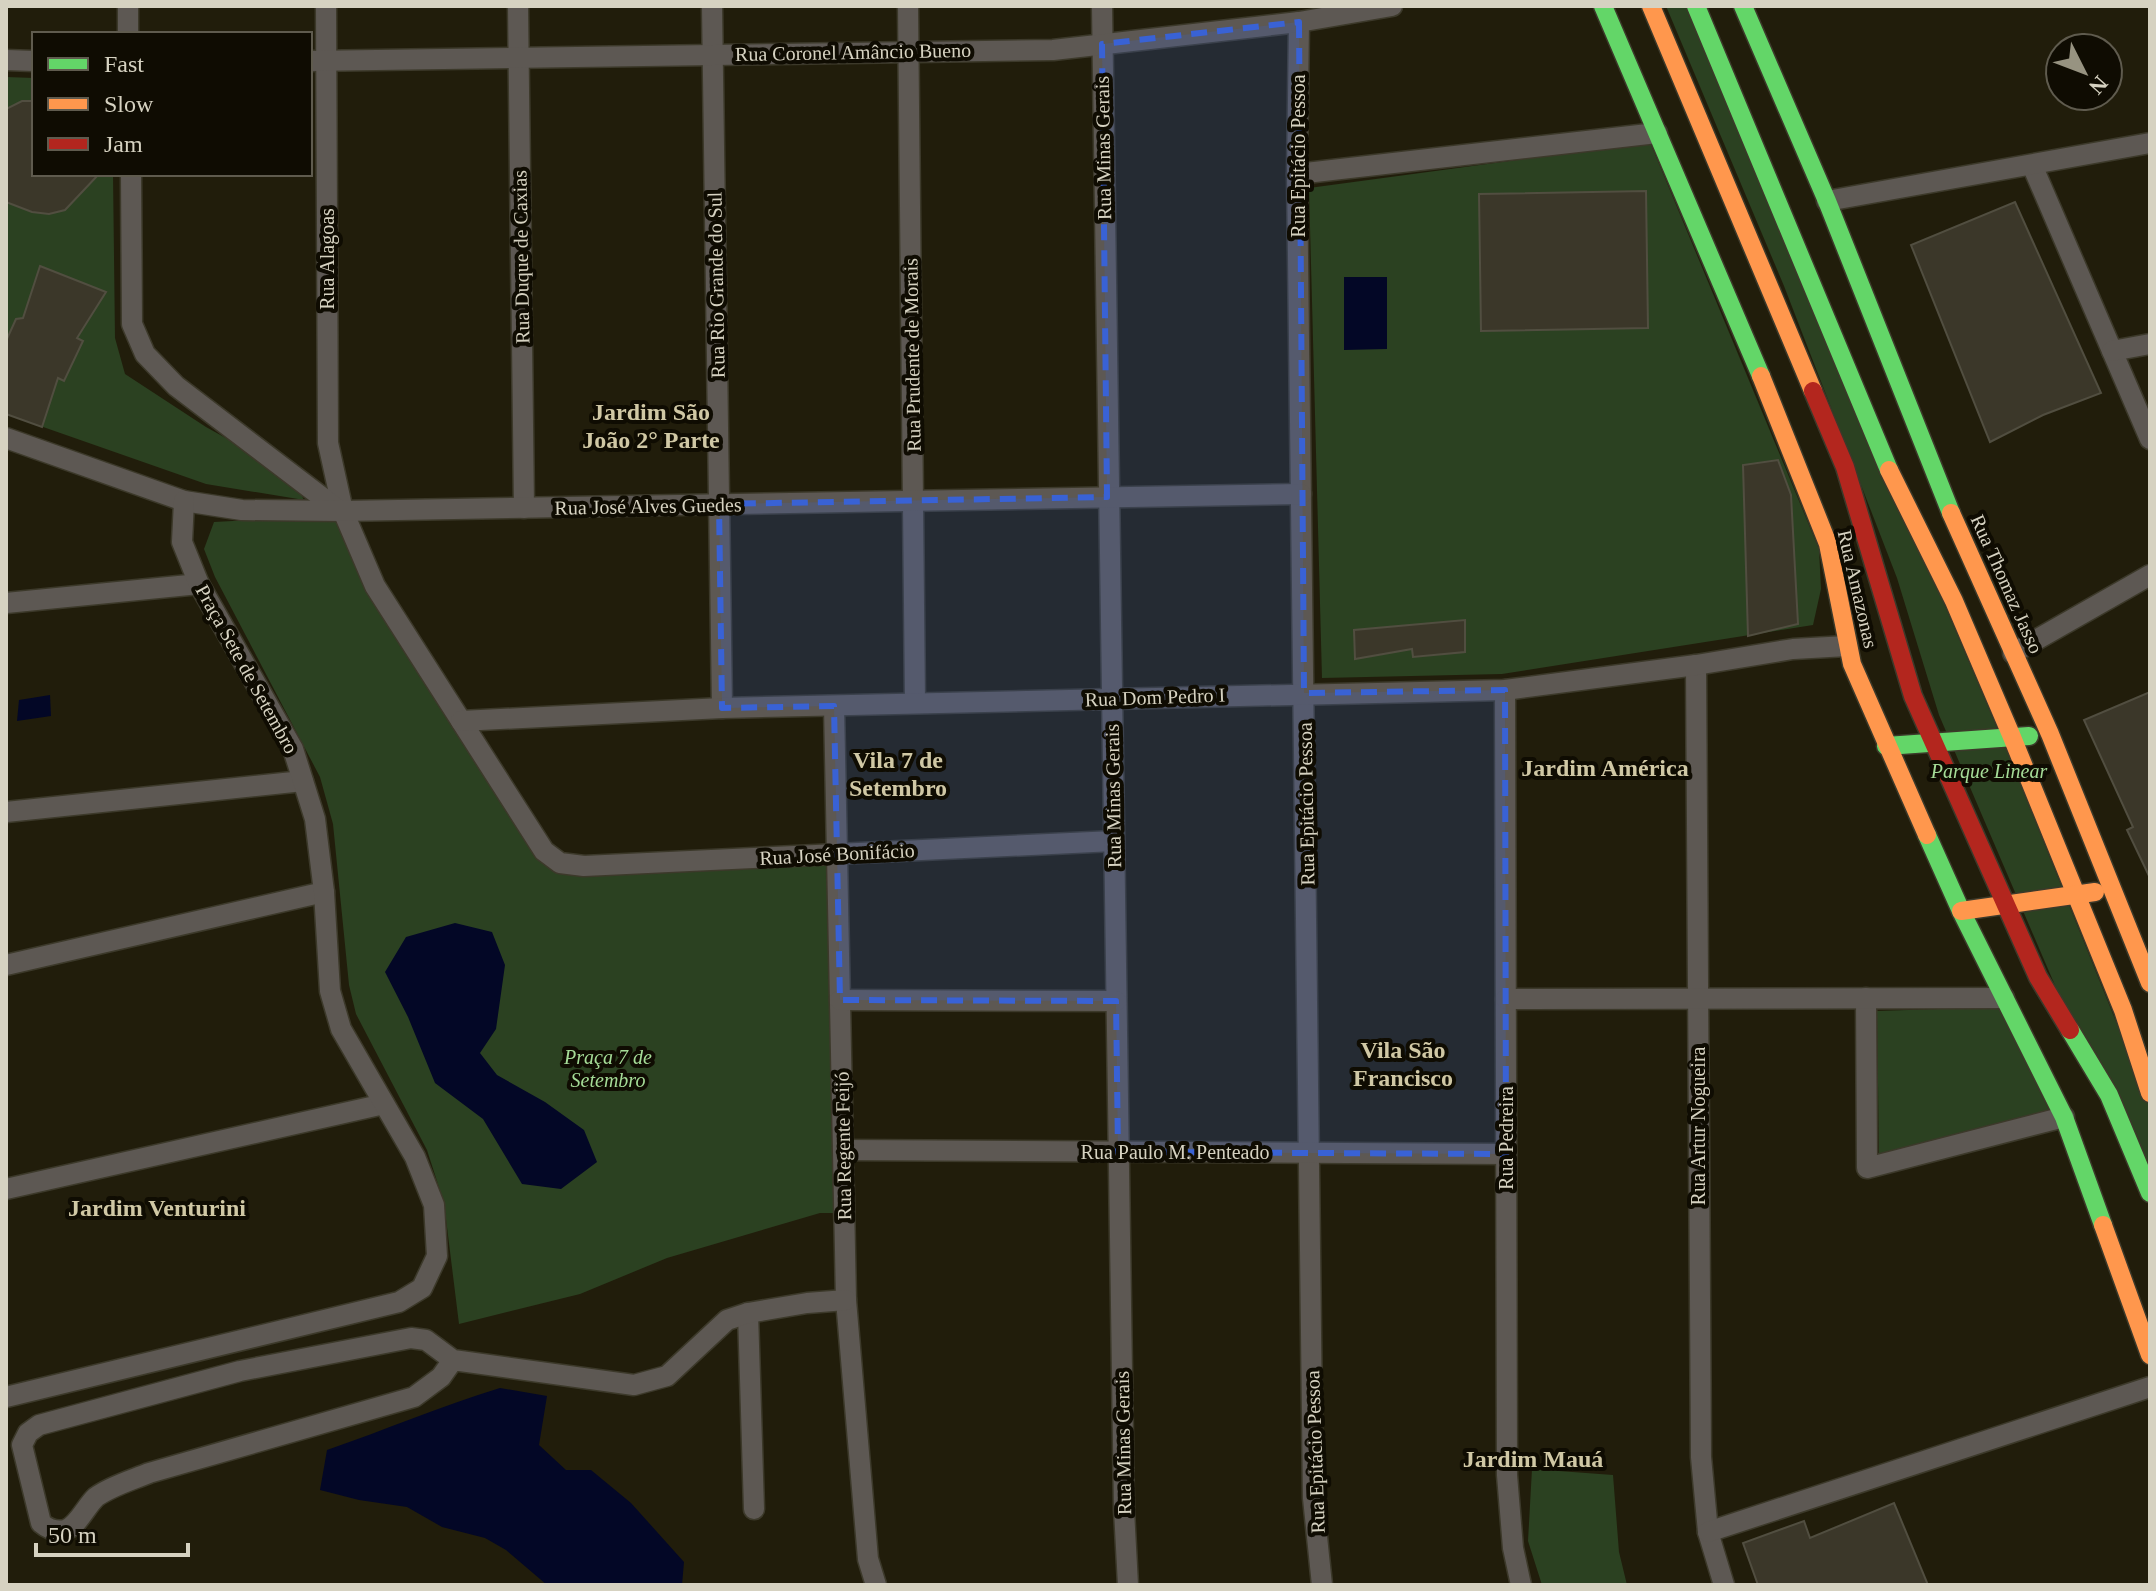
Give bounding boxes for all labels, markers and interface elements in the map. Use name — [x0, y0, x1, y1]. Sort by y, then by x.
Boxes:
legend — [32, 32, 312, 176]
north arrow — [2044, 32, 2124, 112]
street label: Rua Coronel Amâncio Bueno — [735, 39, 971, 65]
text: Fast — [104, 51, 144, 77]
text: N — [2084, 71, 2113, 99]
street label: Rua Epitácio Pessoa — [1287, 74, 1310, 238]
street label: Rua Minas Gerais — [1091, 75, 1115, 220]
text: Slow — [104, 91, 154, 117]
text: Jam — [104, 131, 143, 157]
street label: Rua Duque de Caxias — [508, 170, 535, 344]
street label: Rua Rio Grande do Sul — [703, 191, 729, 379]
street label: Rua Alagoas — [316, 208, 339, 310]
street label: Rua Prudente de Morais — [899, 258, 925, 452]
district label: Jardim São João 2° Parte — [582, 399, 720, 453]
street label: Rua José Alves Guedes — [554, 493, 742, 519]
street label: Rua Thomaz Jasso — [1967, 511, 2047, 657]
street label: Rua Amazonas — [1834, 528, 1882, 650]
street label: Praça Sete de Setembro — [191, 581, 303, 758]
street label: Rua Dom Pedro I — [1084, 684, 1226, 710]
street label: Rua Epitácio Pessoa — [1294, 722, 1319, 886]
street label: Rua Minas Gerais — [1101, 723, 1125, 868]
district label: Vila 7 de Setembro — [849, 747, 947, 801]
district label: Jardim América — [1521, 755, 1689, 781]
park label: Parque Linear — [1930, 760, 2047, 783]
street label: Rua José Bonifácio — [759, 839, 915, 869]
district label: Vila São Francisco — [1353, 1037, 1453, 1091]
park label: Praça 7 de Setembro — [563, 1046, 652, 1091]
street label: Rua Artur Nogueira — [1687, 1046, 1710, 1205]
street label: Rua Regente Feijó — [831, 1071, 856, 1221]
street label: Rua Pedreira — [1495, 1086, 1517, 1190]
street label: Rua Paulo M. Penteado — [1081, 1141, 1269, 1163]
district label: Jardim Venturini — [68, 1195, 246, 1221]
street label: Rua Minas Gerais — [1111, 1370, 1135, 1515]
street label: Rua Epitácio Pessoa — [1301, 1370, 1330, 1534]
district label: Jardim Mauá — [1463, 1446, 1603, 1472]
scale bar — [36, 1507, 188, 1557]
text: 50 m — [48, 1522, 97, 1548]

